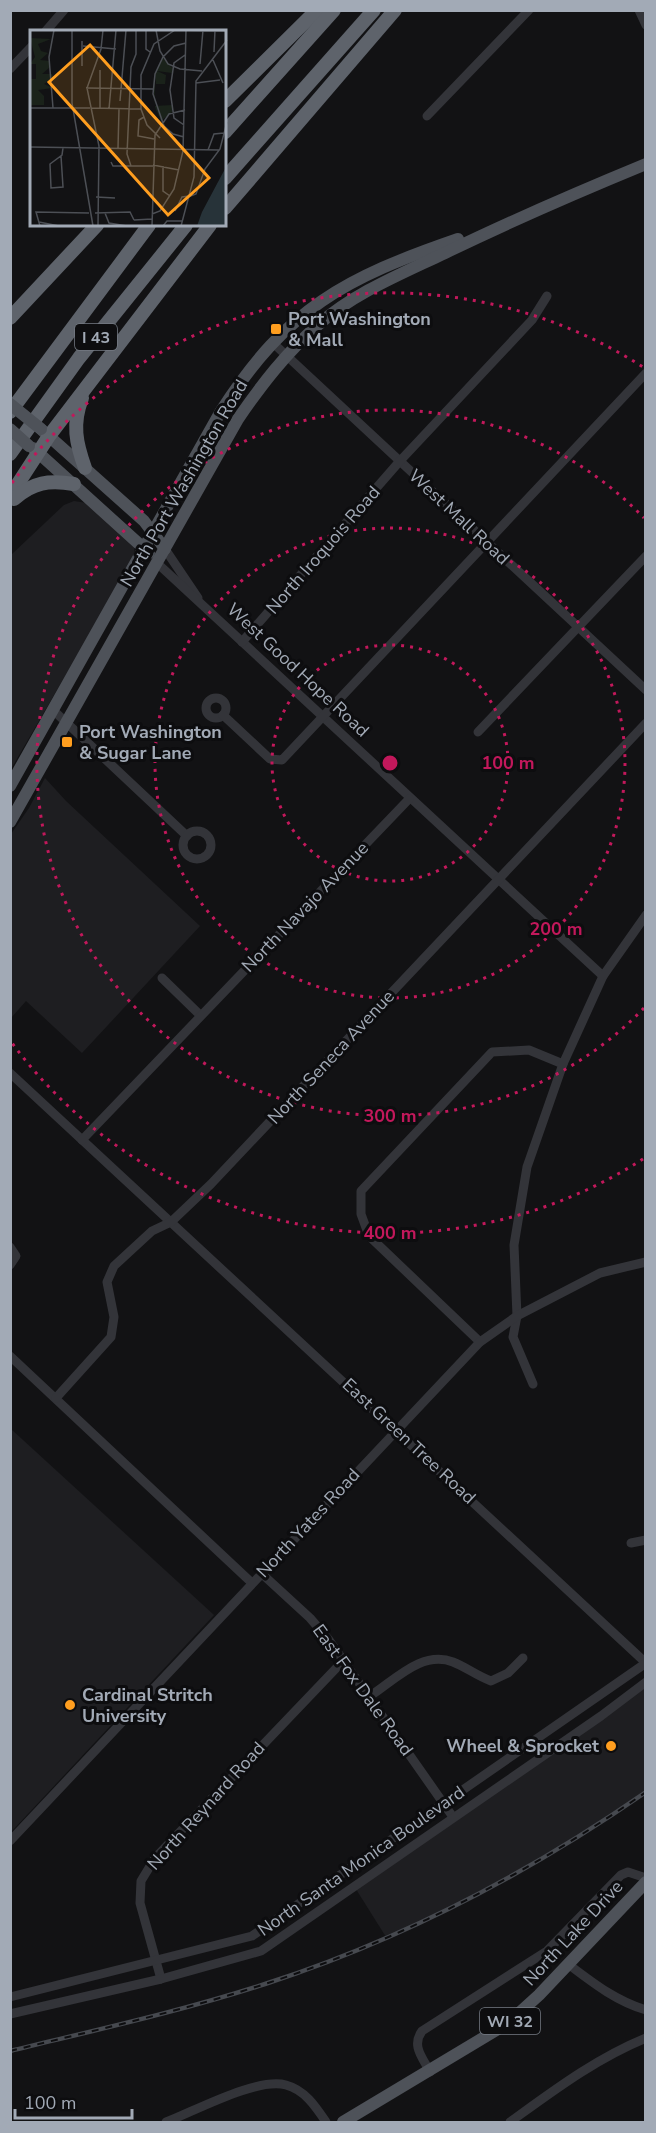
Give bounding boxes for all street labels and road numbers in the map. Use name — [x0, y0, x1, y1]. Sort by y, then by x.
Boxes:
road number: I 43 — [75, 324, 117, 350]
street label: North Port Washington Road — [115, 375, 253, 591]
street label: West Mall Road — [403, 464, 515, 570]
street label: North Iroquois Road — [261, 481, 385, 619]
street label: West Good Hope Road — [222, 598, 374, 742]
street label: North Navajo Avenue — [236, 836, 374, 978]
street label: North Seneca Avenue — [262, 985, 400, 1129]
street label: East Green Tree Road — [337, 1373, 481, 1509]
street label: North Yates Road — [251, 1463, 365, 1583]
street label: East Fox Dale Road — [307, 1619, 419, 1761]
street label: North Reynard Road — [142, 1737, 270, 1875]
street label: North Santa Monica Boulevard — [253, 1780, 469, 1942]
street label: North Lake Drive — [518, 1875, 628, 1991]
road number: WI 32 — [480, 2008, 540, 2034]

